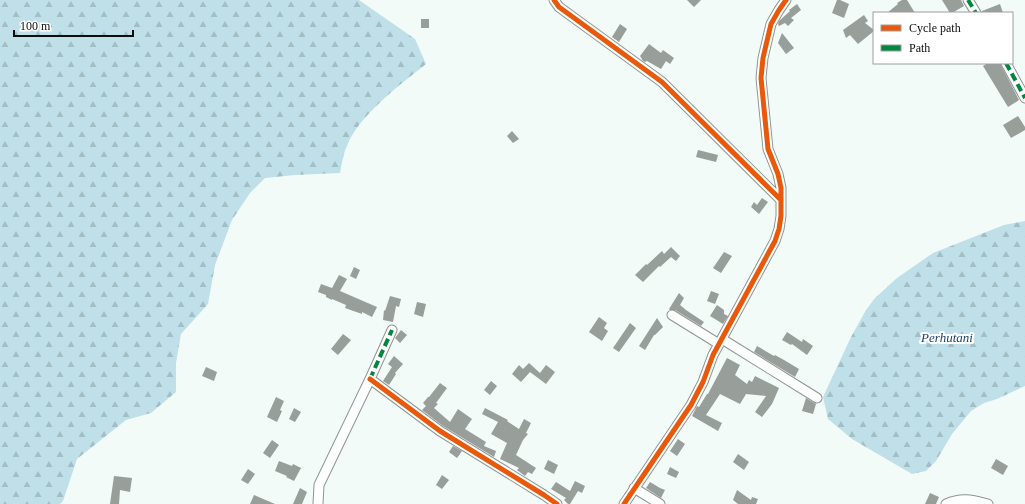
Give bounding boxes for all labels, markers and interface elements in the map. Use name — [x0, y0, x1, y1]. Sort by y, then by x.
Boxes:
scale bar — [14, 12, 133, 38]
legend — [873, 12, 1013, 64]
text: 100 m — [20, 19, 51, 33]
text: Cycle path — [909, 21, 961, 35]
text: Path — [909, 41, 930, 55]
park label: Perhutani — [920, 330, 973, 345]

